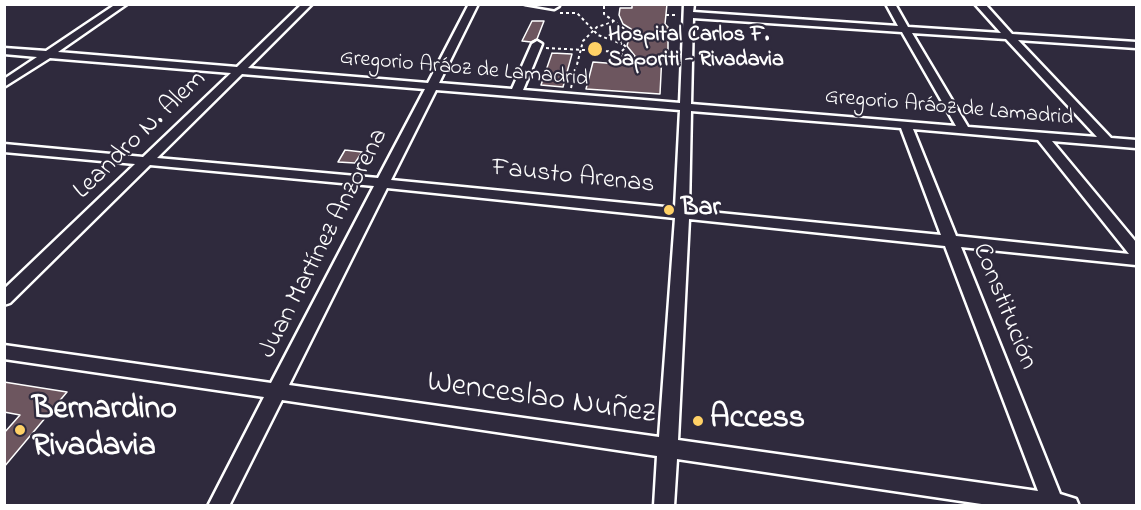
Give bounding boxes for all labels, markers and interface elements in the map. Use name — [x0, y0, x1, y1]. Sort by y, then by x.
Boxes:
place label: Hospital Carlos F. Saporiti - Rivadavia — [608, 23, 784, 74]
marker: Hospital Carlos F. Saporiti - Rivadavia — [586, 40, 604, 58]
street label: Gregorio Aráoz de Lamadrid — [339, 46, 589, 94]
street label: Leandro N. Alem — [68, 65, 214, 207]
street label: Gregorio Aráoz de Lamadrid — [824, 85, 1074, 133]
street label: Juan Martínez Anzorena — [253, 124, 397, 364]
street label: Fausto Arenas — [490, 154, 656, 202]
place label: Bar — [681, 194, 721, 226]
marker: Bar — [662, 203, 676, 217]
street label: Constitución — [964, 239, 1042, 375]
street label: Wenceslao Nuñez — [424, 365, 658, 435]
place label: Bernardino Rivadavia — [32, 393, 177, 468]
place label: Access — [710, 402, 805, 440]
marker: Access — [691, 414, 705, 428]
marker: Bernardino Rivadavia — [13, 423, 27, 437]

